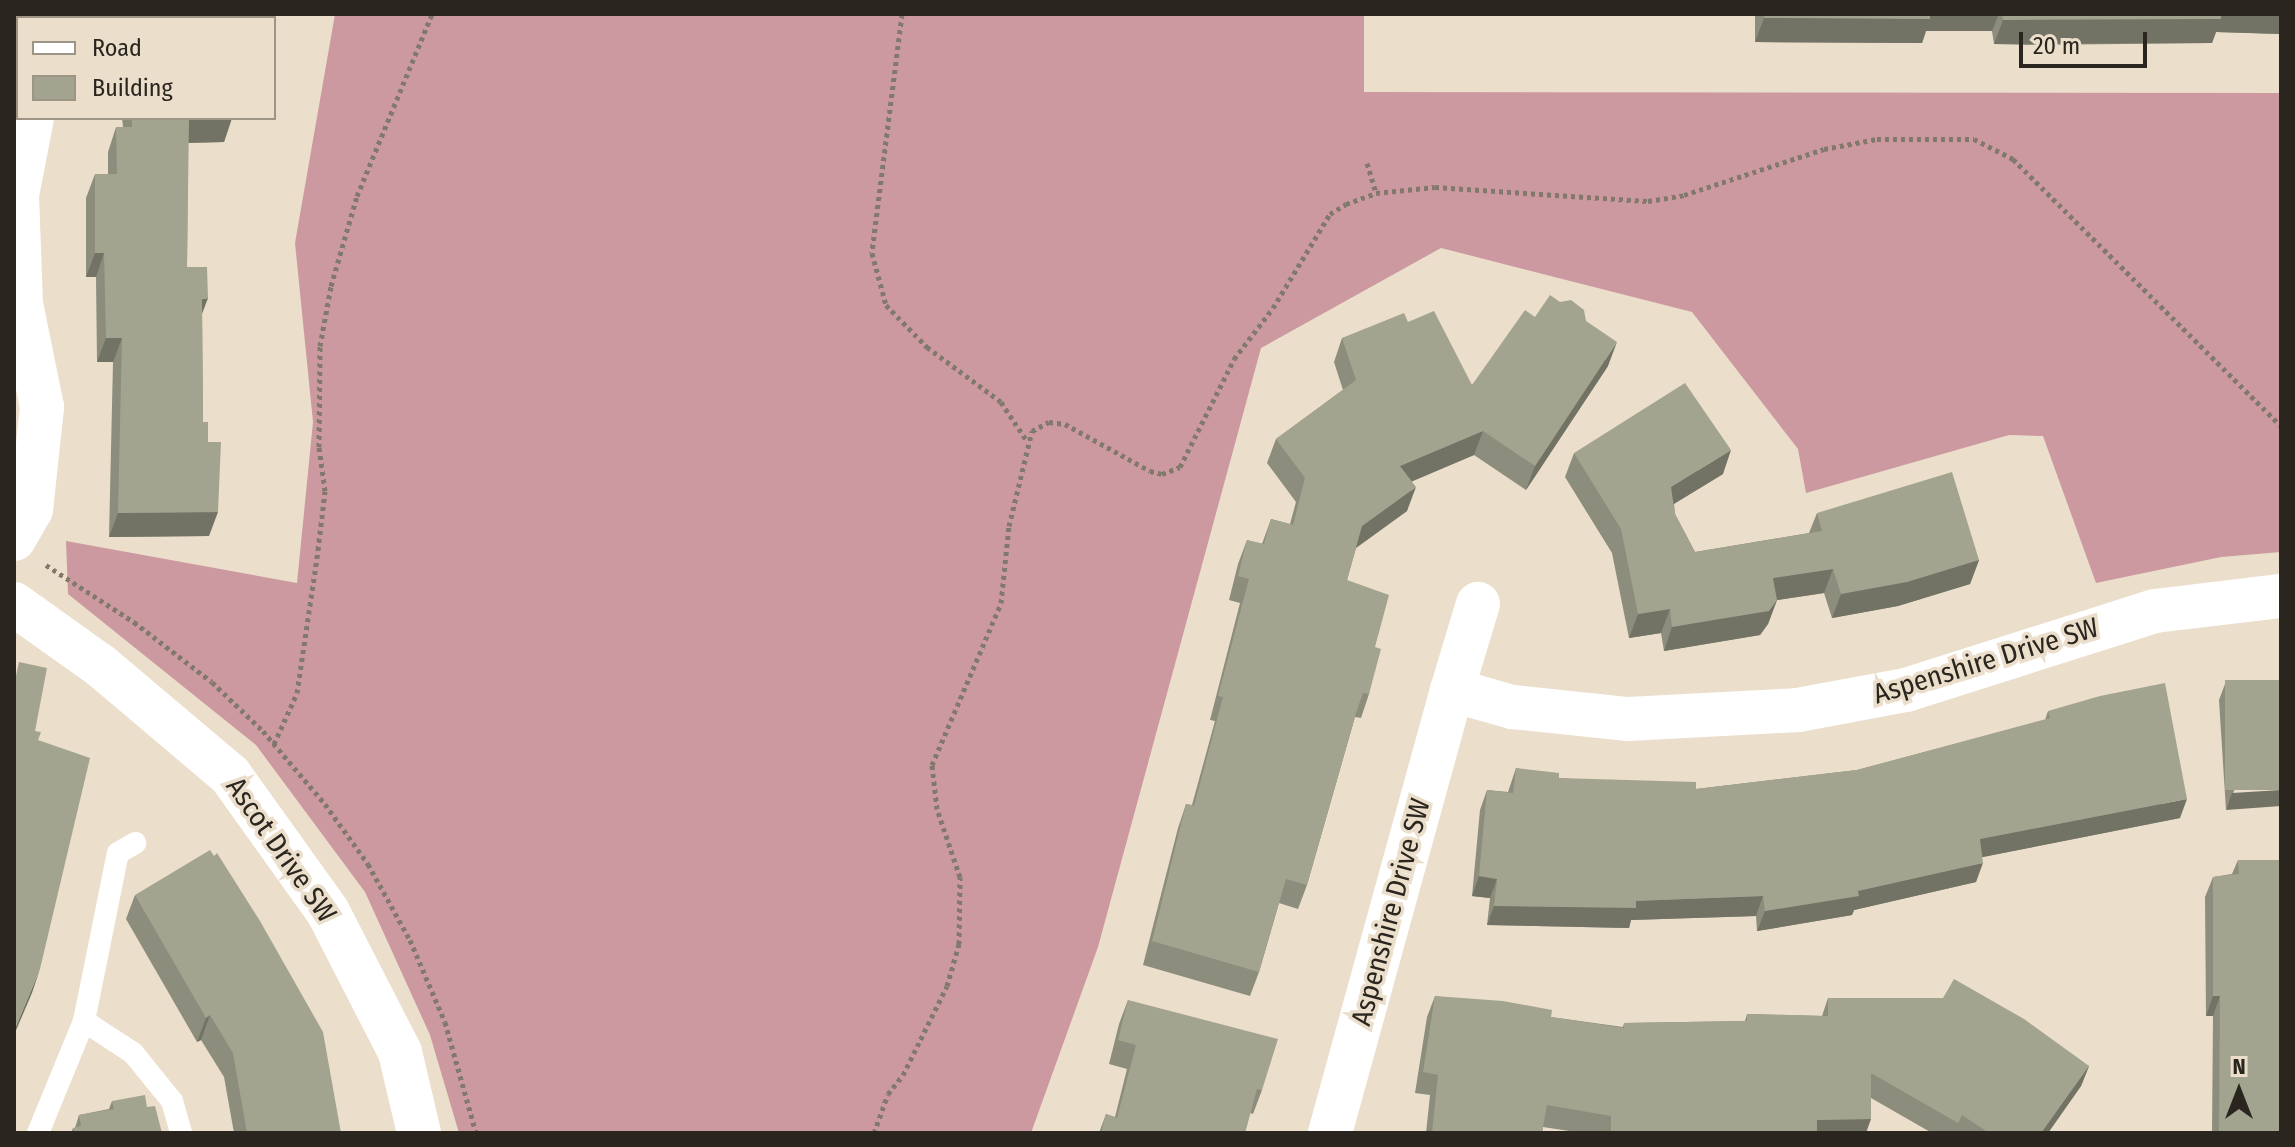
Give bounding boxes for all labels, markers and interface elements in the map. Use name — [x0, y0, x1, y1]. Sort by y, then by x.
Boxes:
legend — [16, 16, 276, 120]
scale bar — [2023, 16, 2151, 66]
text: 20 m — [2033, 32, 2080, 60]
text: Road — [92, 34, 142, 62]
text: Building — [92, 74, 173, 102]
street label: Aspenshire Drive SW — [1869, 611, 2103, 711]
street label: Ascot Drive SW — [219, 771, 343, 929]
street label: Aspenshire Drive SW — [1345, 795, 1437, 1029]
north arrow — [2199, 1051, 2279, 1131]
text: N — [2232, 1053, 2246, 1080]

